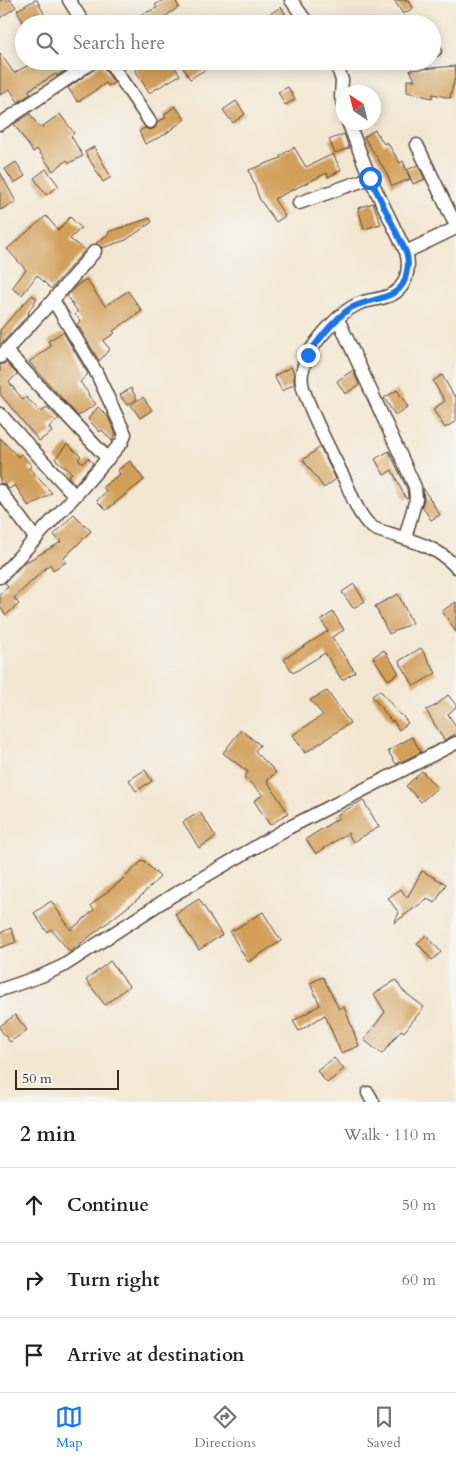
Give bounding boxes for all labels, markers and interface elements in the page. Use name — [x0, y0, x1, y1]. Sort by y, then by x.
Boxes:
search box — [15, 15, 441, 70]
icon: search — [33, 29, 61, 57]
text: Search here — [73, 30, 165, 56]
north arrow — [336, 85, 381, 130]
route start — [359, 167, 382, 190]
route end — [297, 344, 320, 367]
scale bar — [15, 1067, 119, 1090]
text: 50 m — [22, 1069, 52, 1088]
text: 2 min — [20, 1120, 76, 1149]
text: Walk · 110 m — [344, 1124, 436, 1146]
icon: ahead — [20, 1191, 48, 1219]
text: Continue — [67, 1192, 149, 1218]
text: 50 m — [402, 1194, 436, 1216]
icon: right — [20, 1266, 48, 1294]
text: Turn right — [67, 1267, 159, 1293]
text: 60 m — [402, 1269, 436, 1291]
icon: arrive — [20, 1341, 48, 1369]
text: Arrive at destination — [67, 1342, 244, 1368]
tab: Map — [55, 1403, 83, 1452]
tab: Directions — [194, 1403, 256, 1452]
tab: Saved — [367, 1403, 401, 1452]

